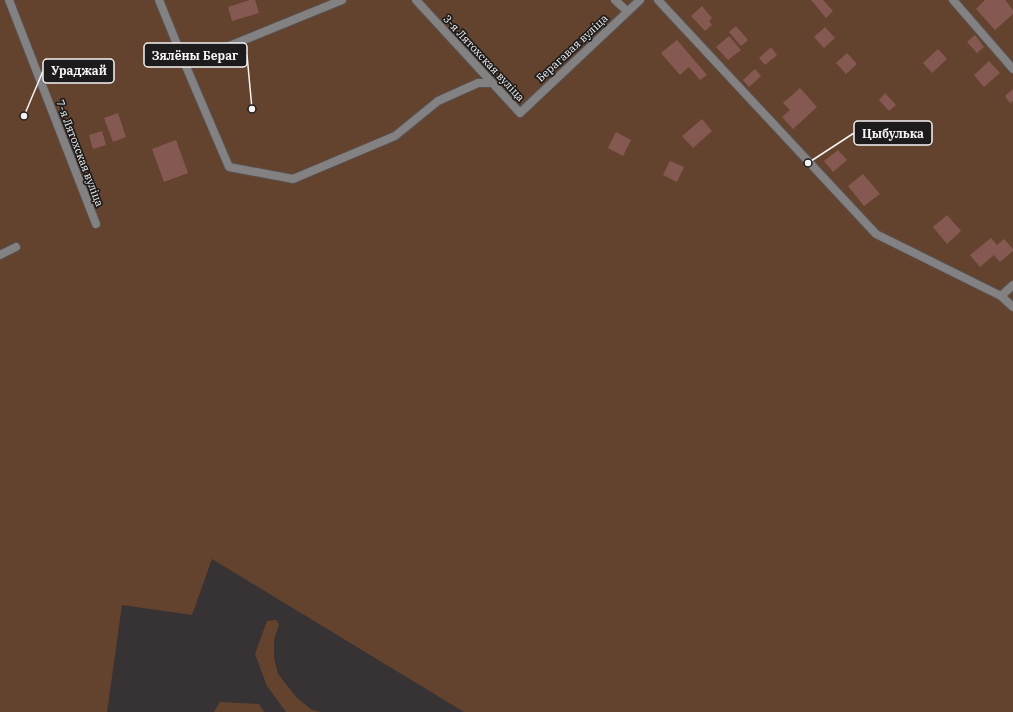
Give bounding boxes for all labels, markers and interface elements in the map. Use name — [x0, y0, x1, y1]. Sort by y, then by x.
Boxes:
street label: Берагавая вуліца — [533, 11, 611, 85]
street label: 3-я Лятохская вуліца — [440, 12, 528, 104]
callout: Зялёны Бераг — [144, 43, 247, 67]
text: Зялёны Бераг — [152, 48, 238, 63]
callout: Ураджай — [43, 59, 114, 83]
text: Ураджай — [51, 63, 107, 78]
street label: 7-я Лятохская вуліца — [53, 98, 107, 208]
callout: Цыбулька — [854, 121, 932, 145]
text: Цыбулька — [862, 126, 924, 141]

